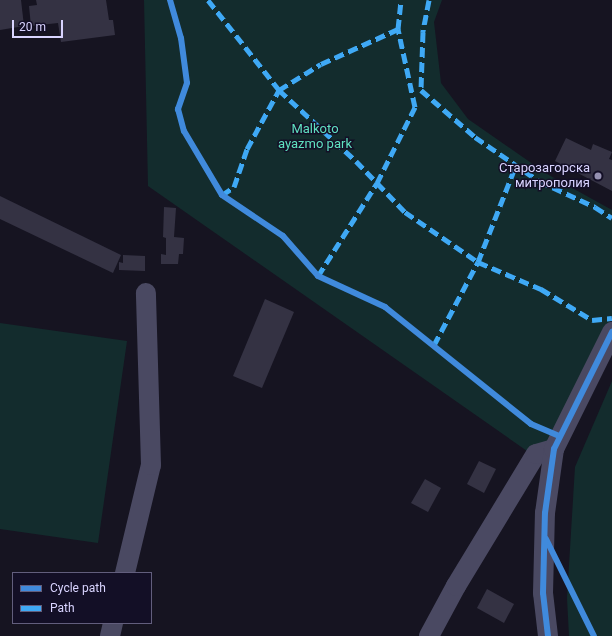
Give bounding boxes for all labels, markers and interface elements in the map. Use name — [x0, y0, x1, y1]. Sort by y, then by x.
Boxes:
scale bar — [14, 12, 65, 38]
text: 20 m — [19, 20, 46, 34]
park label: Malkoto ayazmo park — [278, 122, 352, 153]
place label: Старозагорска митрополия — [499, 161, 590, 192]
marker: Старозагорска митрополия — [593, 171, 603, 181]
legend — [12, 572, 152, 624]
text: Cycle path — [50, 581, 106, 595]
text: Path — [50, 601, 75, 615]

